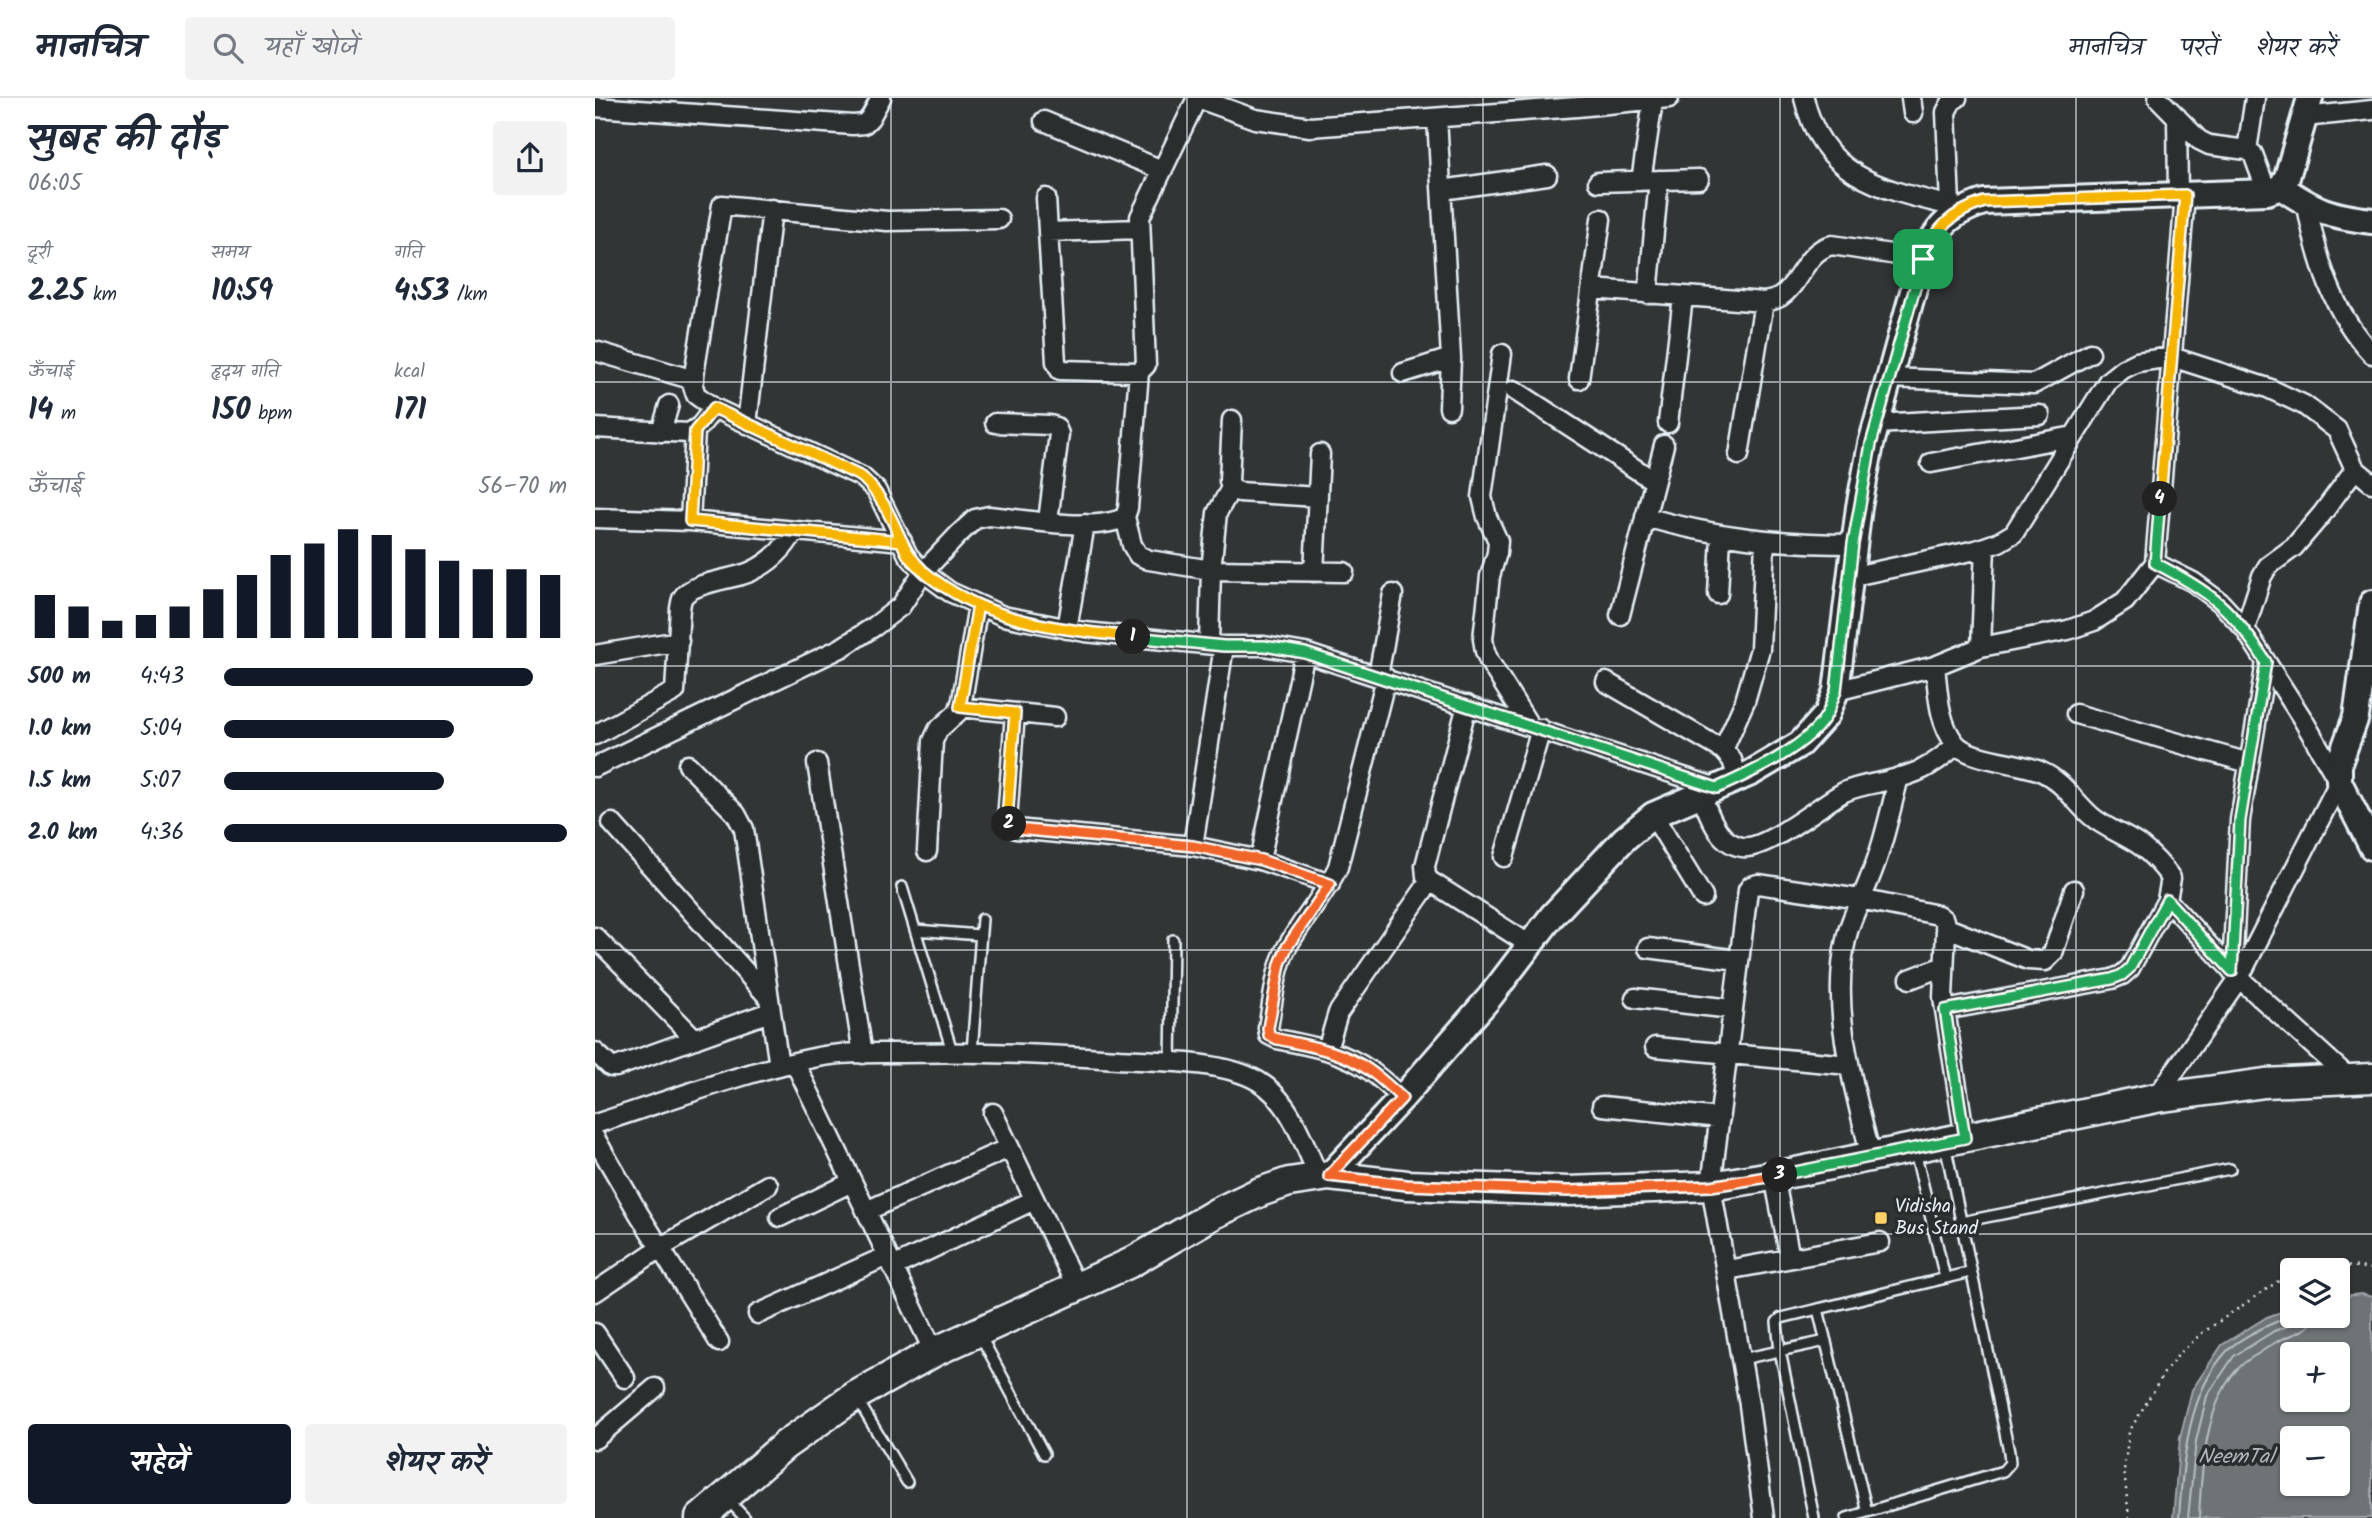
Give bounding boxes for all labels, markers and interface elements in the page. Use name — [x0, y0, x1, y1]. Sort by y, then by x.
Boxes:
search box — [185, 17, 675, 80]
text: मानचित्र — [35, 22, 143, 75]
text: यहाँ खोजें — [265, 27, 359, 69]
icon: search — [209, 29, 247, 67]
text: मानचित्र — [2068, 29, 2143, 68]
text: परतें — [2181, 29, 2218, 68]
text: शेयर करें — [2256, 29, 2337, 68]
text: सुबह की दौड़ — [28, 110, 222, 170]
button: share — [493, 121, 567, 195]
text: 06:05 — [28, 166, 82, 202]
pin — [1893, 229, 1953, 289]
text: दूरी — [28, 238, 51, 268]
text: समय — [211, 238, 249, 268]
text: गति — [394, 238, 422, 268]
icon: arrive — [1904, 240, 1942, 278]
text: 2.25 — [28, 268, 85, 316]
text: 10:59 — [211, 268, 273, 316]
text: 4:53 — [394, 268, 449, 316]
text: km — [85, 280, 117, 310]
text: /km — [449, 280, 488, 310]
text: ऊँचाई — [28, 357, 73, 387]
text: हृदय गति — [211, 357, 279, 387]
text: kcal — [394, 357, 425, 387]
text: 14 — [28, 387, 53, 435]
text: 150 — [211, 387, 251, 435]
text: 171 — [394, 387, 426, 435]
text: m — [53, 399, 76, 429]
text: bpm — [251, 399, 292, 429]
text: ऊँचाई — [28, 469, 83, 505]
text: 56–70 m — [478, 469, 567, 505]
pin: 4 — [2143, 482, 2177, 516]
text: 4 — [2154, 483, 2165, 513]
pin: 1 — [1115, 620, 1151, 654]
text: 1 — [1130, 621, 1135, 651]
text: 500 m — [28, 659, 91, 695]
text: 4:43 — [140, 659, 184, 695]
text: 1.0 km — [28, 711, 91, 747]
text: 5:04 — [140, 711, 182, 747]
text: 1.5 km — [28, 763, 91, 799]
text: 5:07 — [140, 763, 180, 799]
pin: 2 — [991, 806, 1027, 842]
text: 2 — [1003, 808, 1014, 838]
text: 2.0 km — [28, 815, 98, 851]
text: 4:36 — [140, 815, 184, 851]
pin: 3 — [1763, 1158, 1797, 1192]
text: 3 — [1774, 1159, 1785, 1189]
place label: Vidisha Bus Stand — [1895, 1192, 1978, 1244]
marker: Vidisha Bus Stand — [1873, 1210, 1889, 1226]
map controls — [2280, 1258, 2350, 1496]
button: layers — [2280, 1258, 2350, 1328]
button: + — [2280, 1342, 2350, 1412]
button: सहेजें — [28, 1424, 291, 1504]
button: शेयर करें — [305, 1424, 567, 1504]
button: − — [2280, 1426, 2350, 1496]
water label: NeemTal — [2198, 1441, 2278, 1474]

